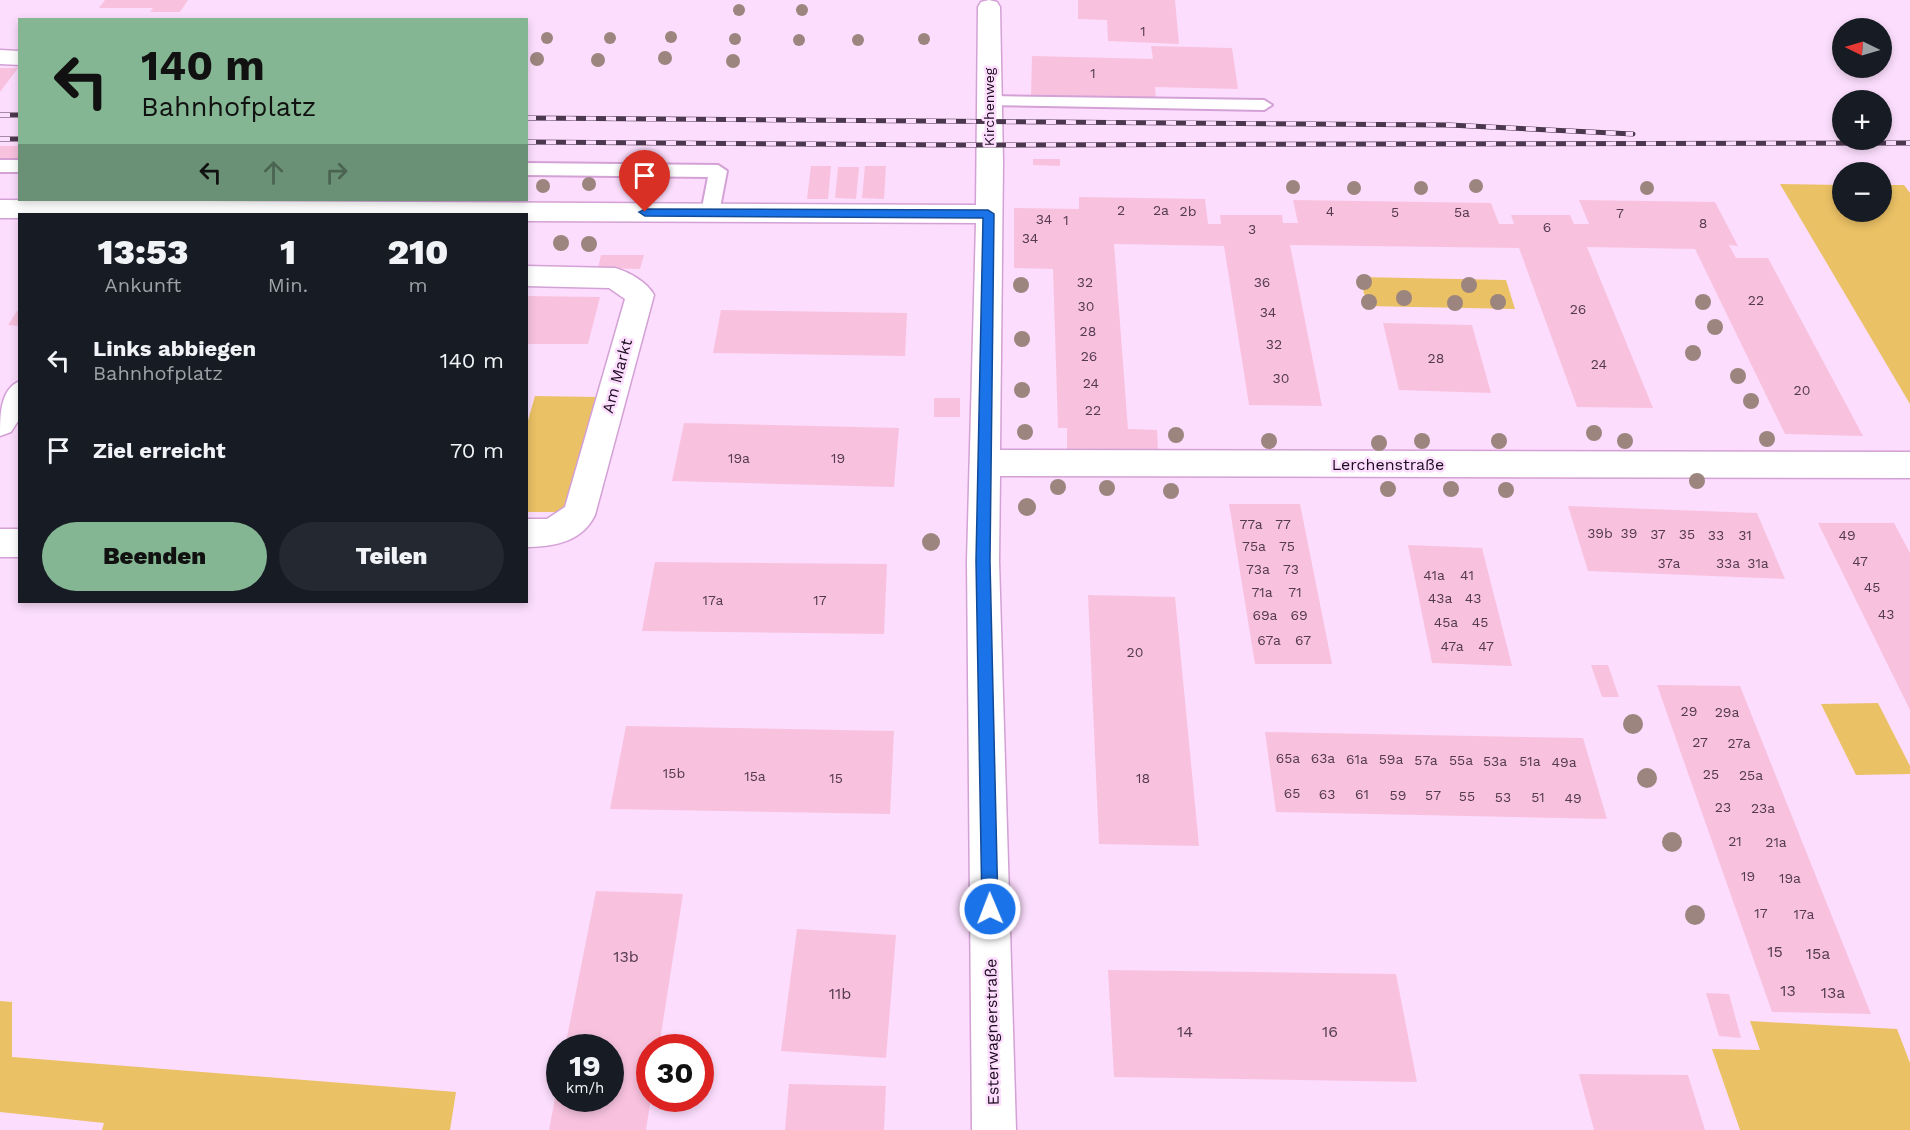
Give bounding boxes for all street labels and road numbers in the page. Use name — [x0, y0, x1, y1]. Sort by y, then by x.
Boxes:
street label: Kirchenweg — [981, 67, 997, 146]
street label: Am Markt — [598, 336, 636, 415]
street label: Lerchenstraße — [1332, 455, 1444, 474]
street label: Esterwagnerstraße — [981, 958, 1003, 1106]

